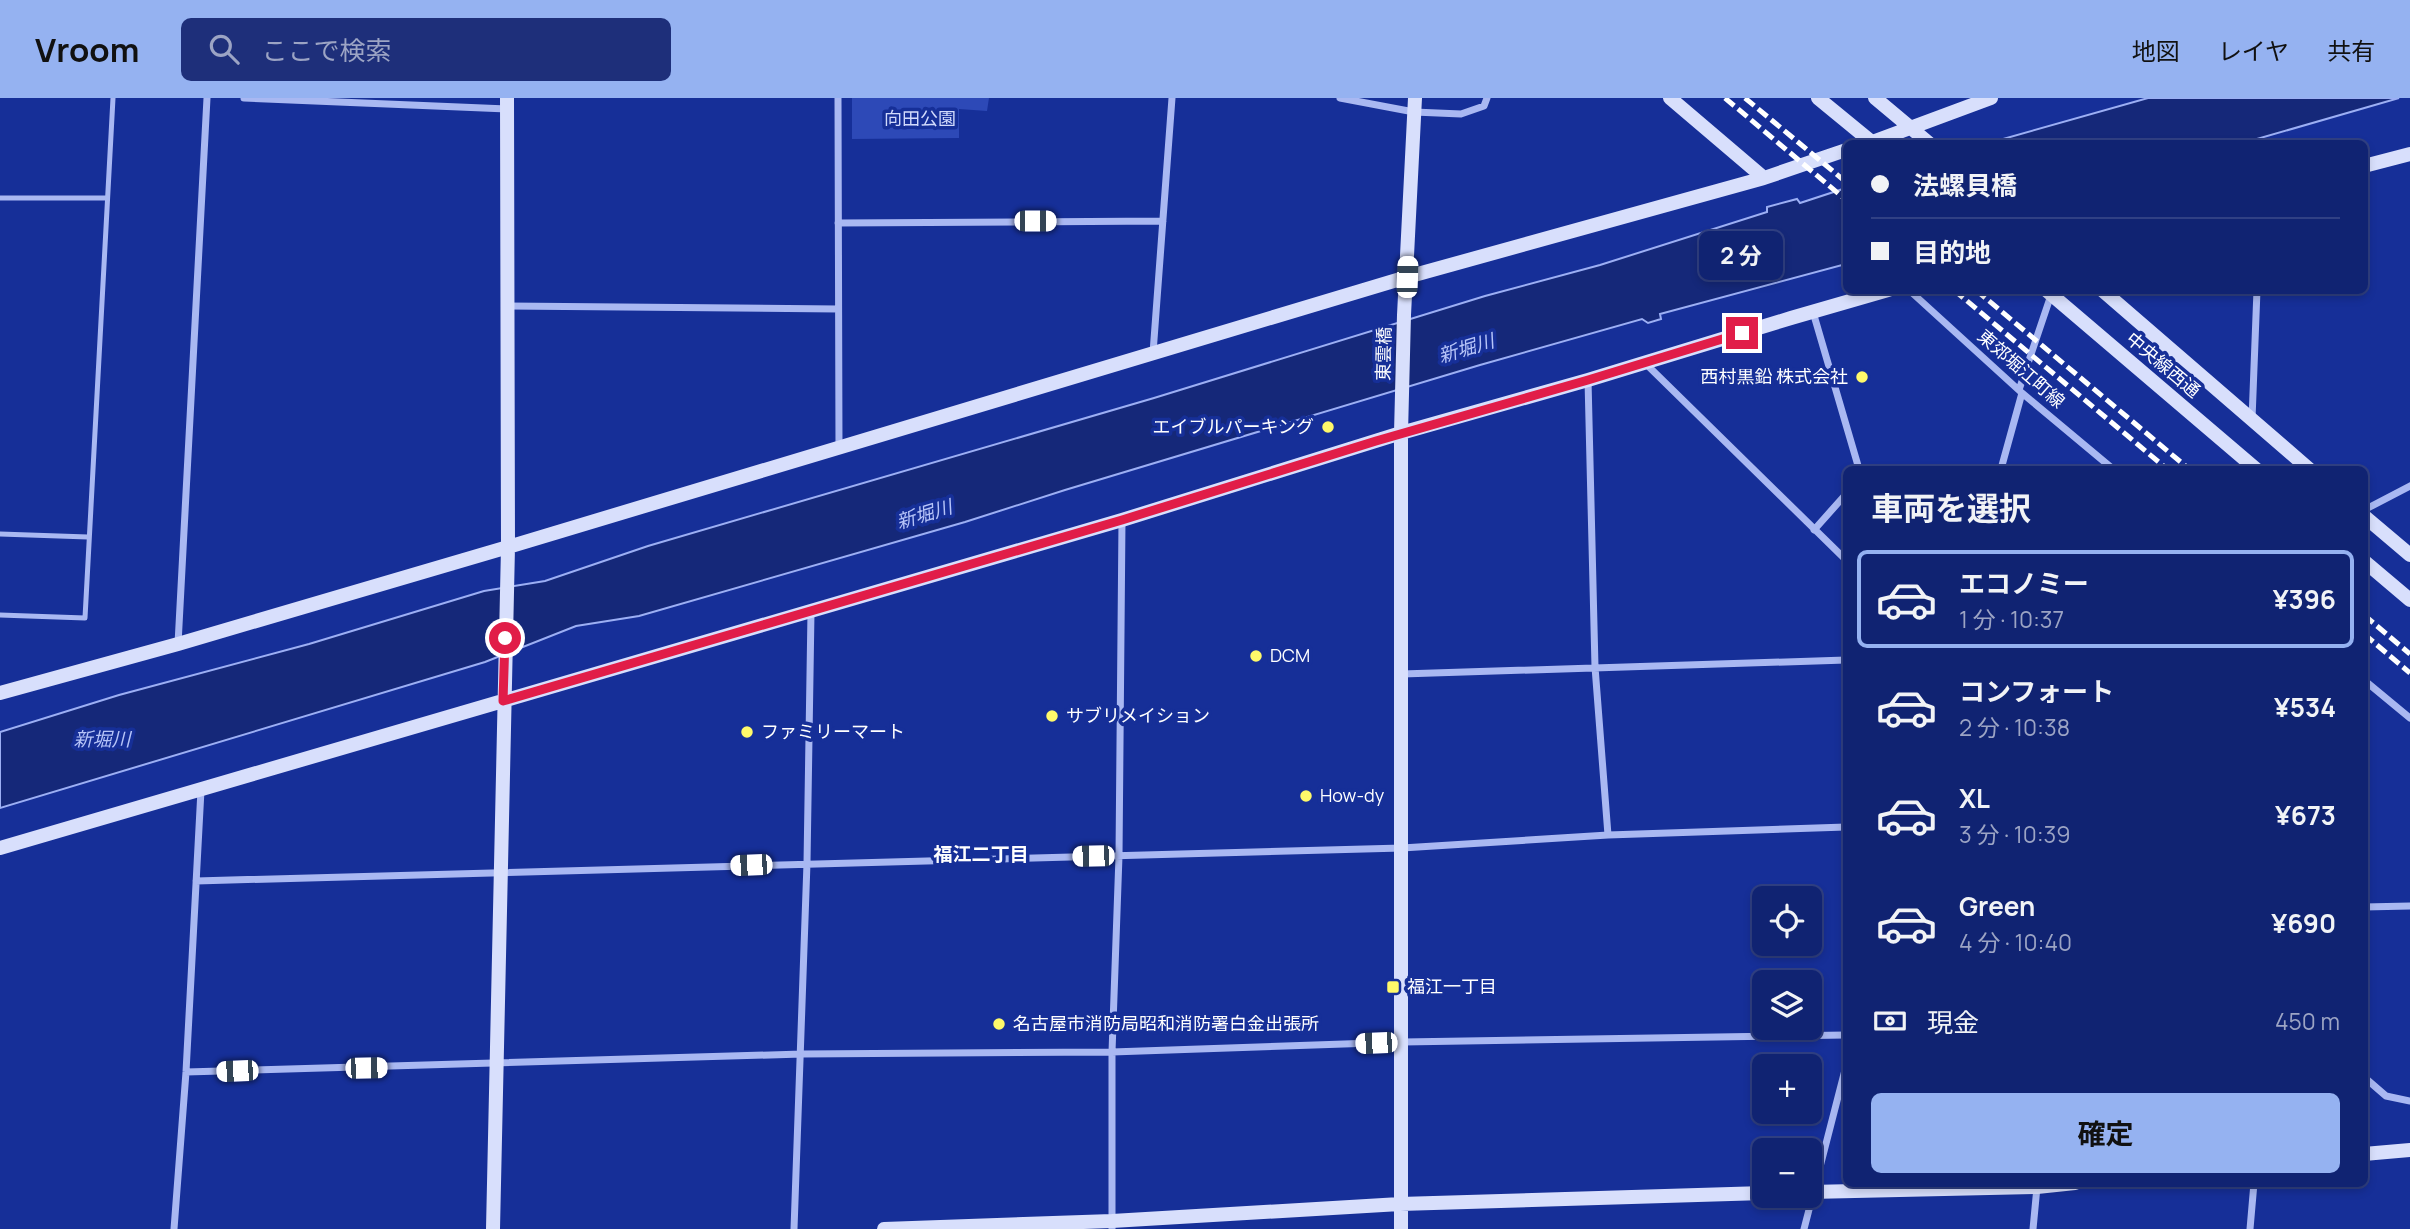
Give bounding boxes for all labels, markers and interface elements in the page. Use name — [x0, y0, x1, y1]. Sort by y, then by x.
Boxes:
search box — [181, 18, 671, 81]
text: Vroom — [35, 27, 139, 72]
icon: search — [205, 30, 243, 68]
text: ここで検索 — [261, 32, 391, 68]
text: 地図 — [2132, 34, 2180, 67]
text: レイヤ — [2218, 34, 2289, 67]
text: 共有 — [2327, 34, 2375, 67]
park label: 向田公園 — [884, 106, 956, 130]
text: 法螺貝橋 — [1913, 167, 2017, 203]
car — [1015, 211, 1057, 232]
callout: 2 分 — [1700, 232, 1784, 280]
text: 目的地 — [1913, 234, 1991, 270]
text: 2 分 — [1720, 239, 1762, 271]
car — [1396, 256, 1419, 298]
route end — [1726, 317, 1758, 349]
street label: 東郊堀江町線 — [1973, 324, 2070, 413]
street label: 中央線西通 — [2121, 326, 2206, 402]
street label: 東雲橋 — [1371, 327, 1395, 381]
water label: 新堀川 — [1435, 327, 1499, 369]
place label: 西村黒鉛 株式会社 — [1700, 364, 1848, 388]
marker: 西村黒鉛 株式会社 — [1854, 369, 1870, 385]
place label: エイブルパーキング — [1153, 414, 1314, 438]
marker: エイブルパーキング — [1320, 419, 1336, 435]
text: 車両を選択 — [1871, 486, 2031, 530]
water label: 新堀川 — [893, 493, 957, 535]
text: エコノミー — [1959, 565, 2089, 601]
icon: car — [1875, 568, 1938, 631]
text: ¥396 — [2273, 581, 2336, 617]
text: 1 分 · 10:37 — [1959, 603, 2064, 635]
route start — [489, 622, 521, 654]
place label: DCM — [1270, 643, 1310, 667]
marker: DCM — [1248, 648, 1264, 664]
text: コンフォート — [1959, 673, 2114, 709]
icon: car — [1875, 676, 1938, 739]
text: ¥534 — [2274, 689, 2336, 725]
place label: サブリメイション — [1066, 703, 1210, 727]
marker: サブリメイション — [1044, 708, 1060, 724]
text: 2 分 · 10:38 — [1959, 711, 2070, 743]
place label: ファミリーマート — [761, 719, 905, 743]
marker: ファミリーマート — [739, 724, 755, 740]
water label: 新堀川 — [73, 726, 132, 752]
text: XL — [1959, 780, 1990, 816]
place label: How-dy — [1320, 783, 1385, 807]
icon: car — [1875, 784, 1938, 847]
marker: How-dy — [1298, 788, 1314, 804]
text: ¥673 — [2275, 797, 2336, 833]
text: 3 分 · 10:39 — [1959, 818, 2071, 850]
district label: 福江二丁目 — [933, 841, 1029, 867]
car — [1072, 845, 1115, 867]
car — [730, 854, 773, 876]
map controls — [1752, 886, 1822, 1208]
button: locate — [1752, 886, 1822, 956]
text: Green — [1959, 888, 2035, 924]
icon: car — [1875, 892, 1938, 955]
text: ¥690 — [2271, 905, 2336, 941]
text: 4 分 · 10:40 — [1959, 926, 2072, 958]
button: layers — [1752, 970, 1822, 1040]
place label: 福江一丁目 — [1407, 974, 1497, 998]
marker: 福江一丁目 — [1385, 979, 1401, 995]
icon: cash — [1871, 1002, 1909, 1040]
text: 現金 — [1927, 1004, 1979, 1040]
text: 450 m — [2275, 1005, 2340, 1037]
place label: 名古屋市消防局昭和消防署白金出張所 — [1013, 1011, 1319, 1035]
marker: 名古屋市消防局昭和消防署白金出張所 — [991, 1016, 1007, 1032]
car — [1355, 1032, 1398, 1054]
button: + — [1752, 1054, 1822, 1124]
car — [345, 1057, 388, 1079]
car — [216, 1060, 259, 1082]
button: 確定 — [1871, 1093, 2340, 1173]
button: − — [1752, 1138, 1822, 1208]

